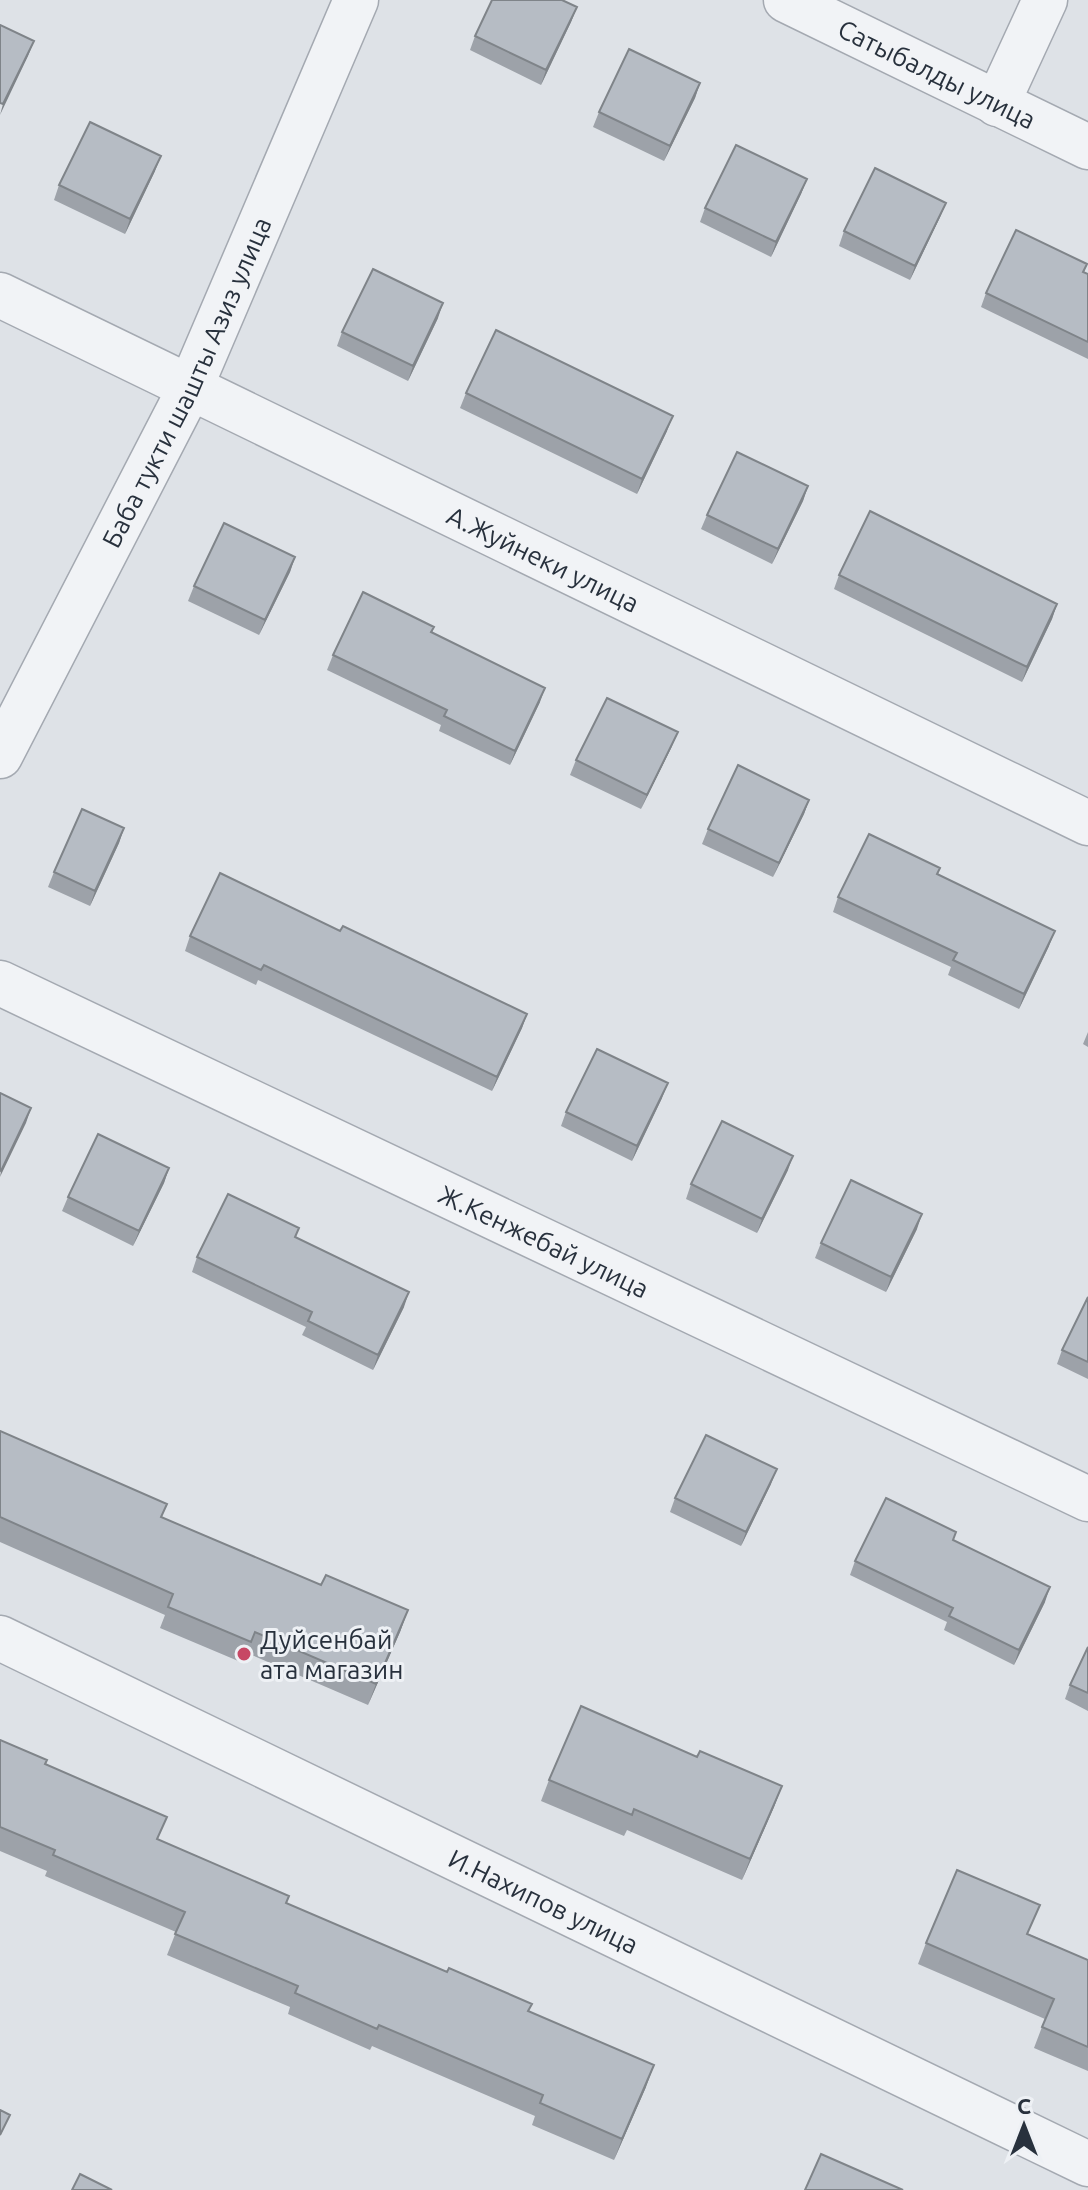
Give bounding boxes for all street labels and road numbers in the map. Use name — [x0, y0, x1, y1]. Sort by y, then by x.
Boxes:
street label: Сатыбалды улица — [834, 13, 1040, 134]
street label: Баба тукти шашты Азиз улица — [96, 212, 276, 552]
street label: А.Жуйнеки улица — [443, 500, 644, 617]
street label: Ж.Кенжебай улица — [434, 1179, 654, 1303]
street label: И.Нахипов улица — [444, 1843, 643, 1959]

